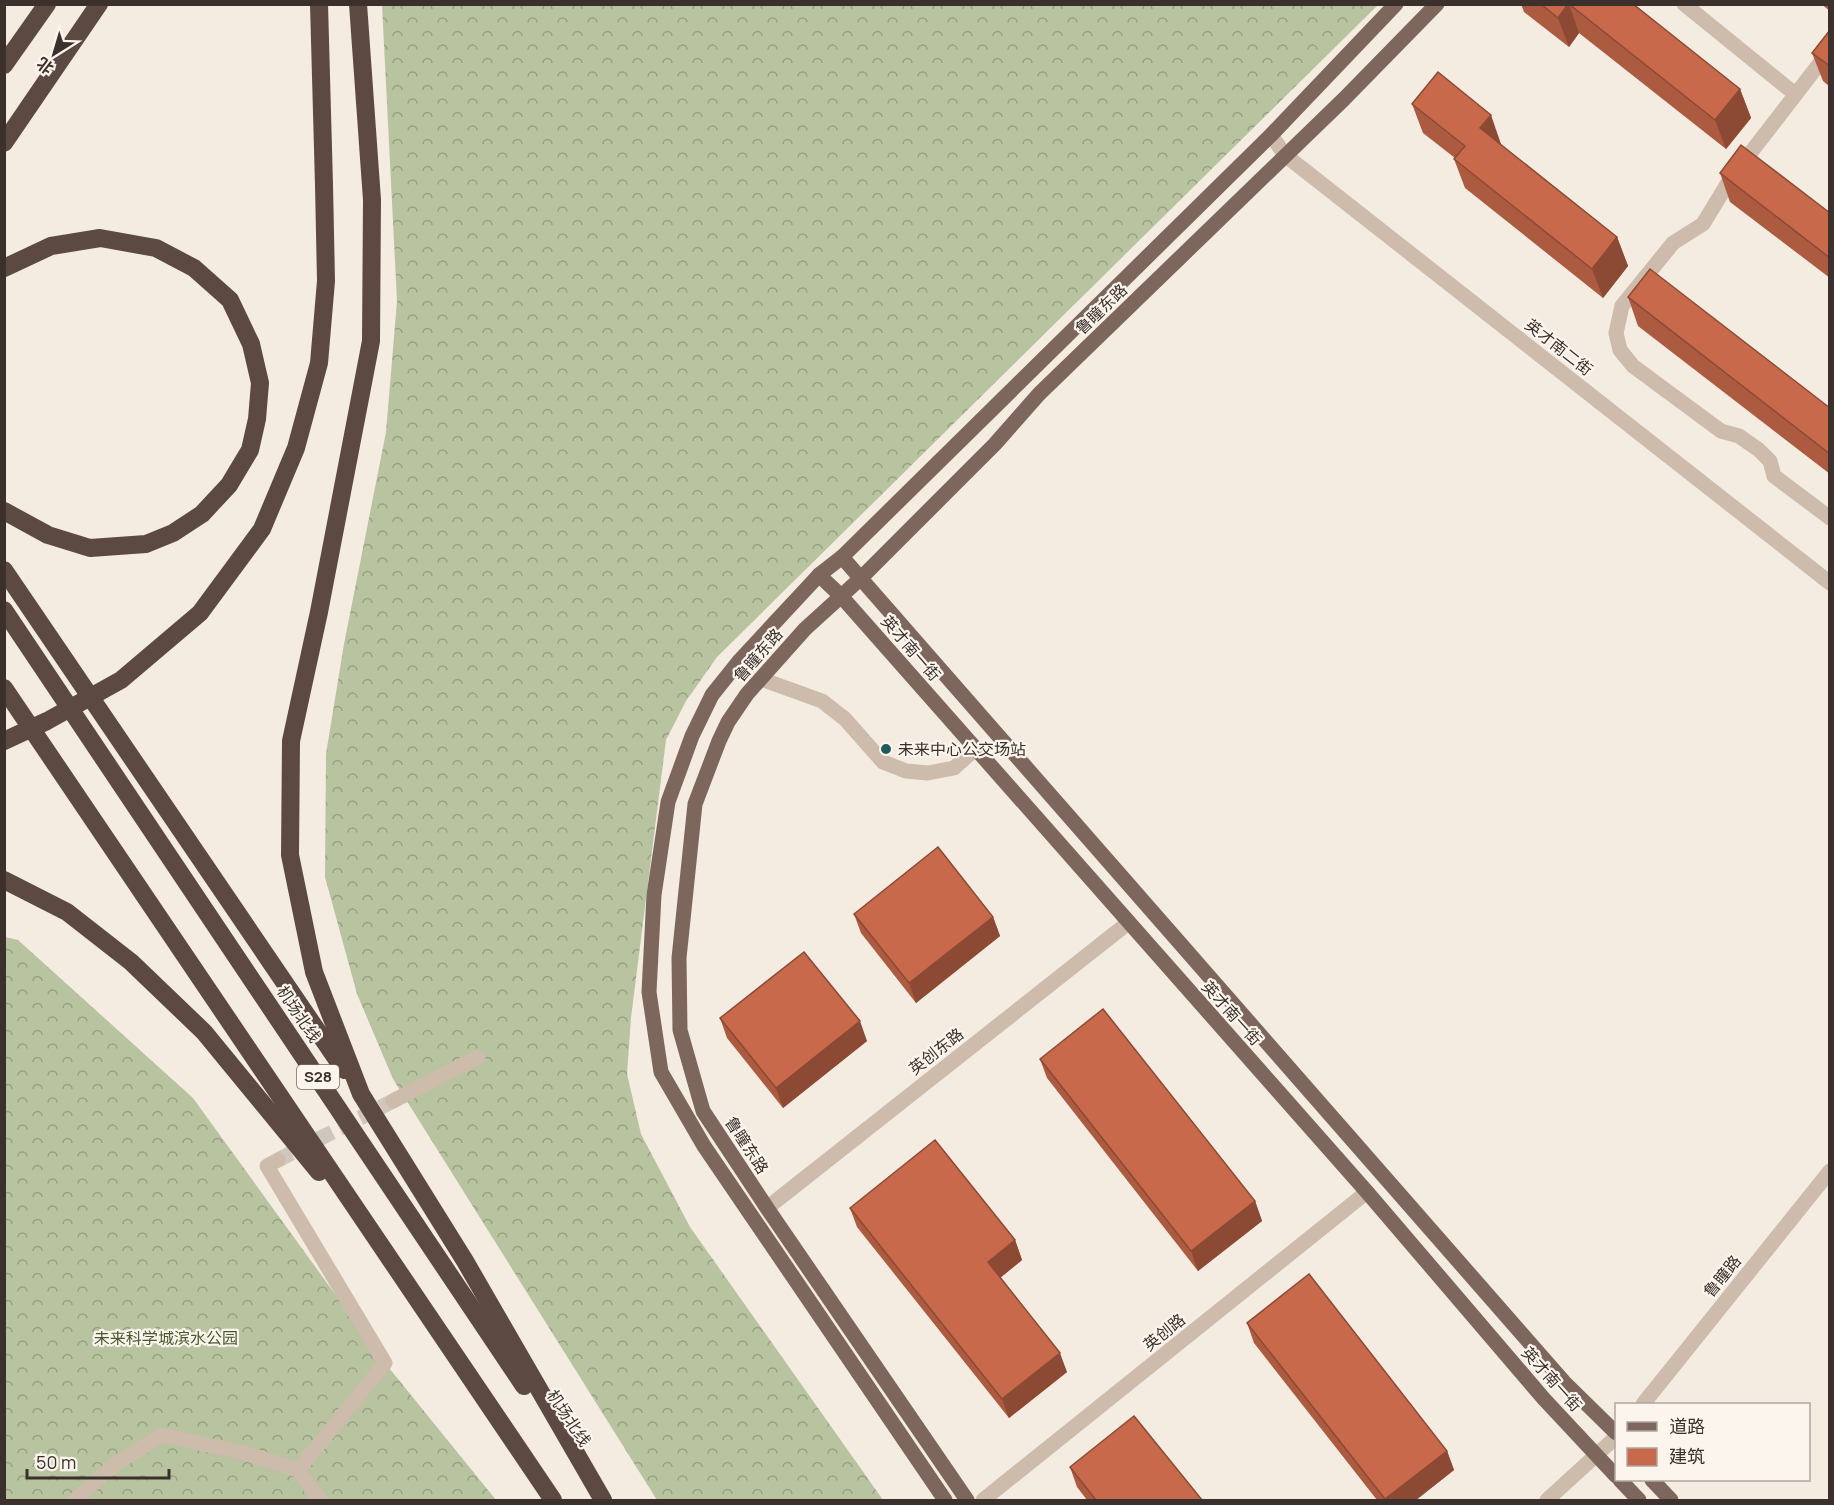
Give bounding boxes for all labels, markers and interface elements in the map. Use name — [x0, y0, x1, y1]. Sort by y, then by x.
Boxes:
north arrow — [24, 24, 84, 84]
text: 北 — [32, 52, 58, 80]
street label: 鲁瞳东路 — [1070, 279, 1132, 339]
street label: 英才南二街 — [1521, 314, 1597, 380]
street label: 英才南一街 — [876, 611, 946, 685]
street label: 鲁瞳东路 — [729, 624, 787, 686]
place label: 未来中心公交场站 — [898, 738, 1026, 760]
marker: 未来中心公交场站 — [879, 742, 893, 756]
street label: 英才南一街 — [1197, 976, 1267, 1050]
street label: 机场北线 — [272, 981, 326, 1047]
street label: 英创东路 — [904, 1023, 968, 1079]
road number: S28 — [297, 1065, 339, 1089]
street label: 鲁瞳东路 — [720, 1112, 774, 1178]
street label: 鲁瞳路 — [1698, 1250, 1746, 1302]
street label: 英创路 — [1138, 1308, 1190, 1356]
park label: 未来科学城滨水公园 — [94, 1327, 238, 1349]
street label: 英才南一街 — [1517, 1342, 1587, 1416]
street label: 机场北线 — [542, 1385, 596, 1451]
legend — [1615, 1403, 1810, 1481]
text: 道路 — [1669, 1414, 1705, 1438]
scale bar — [27, 1442, 170, 1480]
text: 建筑 — [1669, 1444, 1705, 1468]
text: 50 m — [36, 1450, 76, 1474]

